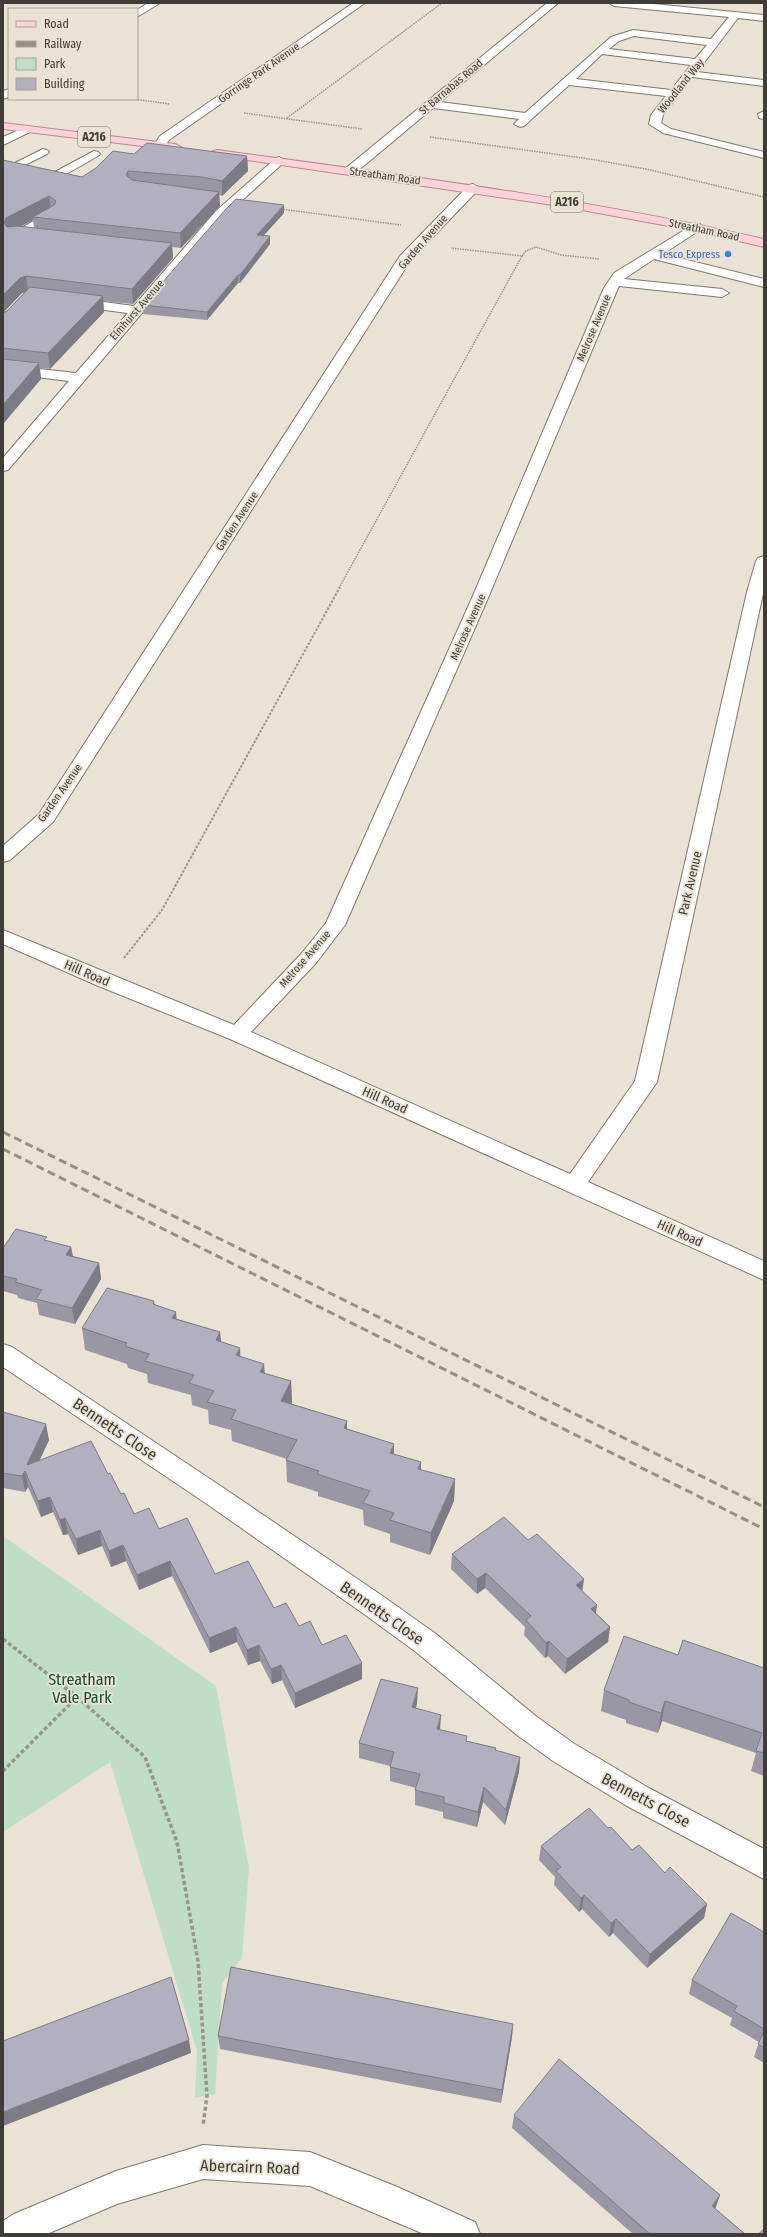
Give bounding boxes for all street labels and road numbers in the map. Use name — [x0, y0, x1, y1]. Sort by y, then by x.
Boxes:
street label: Gorringe Park Avenue — [216, 40, 302, 106]
street label: Woodland Way — [655, 56, 707, 116]
street label: St Barnabas Road — [416, 57, 486, 117]
road number: A216 — [78, 127, 110, 147]
street label: Streatham Road — [348, 165, 422, 187]
road number: A216 — [551, 192, 583, 212]
street label: Garden Avenue — [396, 212, 450, 272]
street label: Streatham Road — [667, 216, 741, 244]
street label: Elmhurst Avenue — [107, 277, 167, 343]
street label: Melrose Avenue — [574, 293, 614, 363]
street label: Garden Avenue — [213, 489, 261, 553]
street label: Melrose Avenue — [448, 592, 488, 662]
street label: Garden Avenue — [35, 761, 85, 825]
street label: Park Avenue — [675, 850, 705, 916]
street label: Melrose Avenue — [277, 928, 333, 990]
street label: Hill Road — [62, 957, 112, 989]
street label: Hill Road — [360, 1083, 410, 1117]
street label: Hill Road — [655, 1216, 705, 1250]
street label: Bennetts Close — [69, 1394, 161, 1464]
street label: Bennetts Close — [337, 1577, 428, 1649]
street label: Bennetts Close — [598, 1769, 694, 1831]
street label: Abercairn Road — [200, 2156, 300, 2178]

